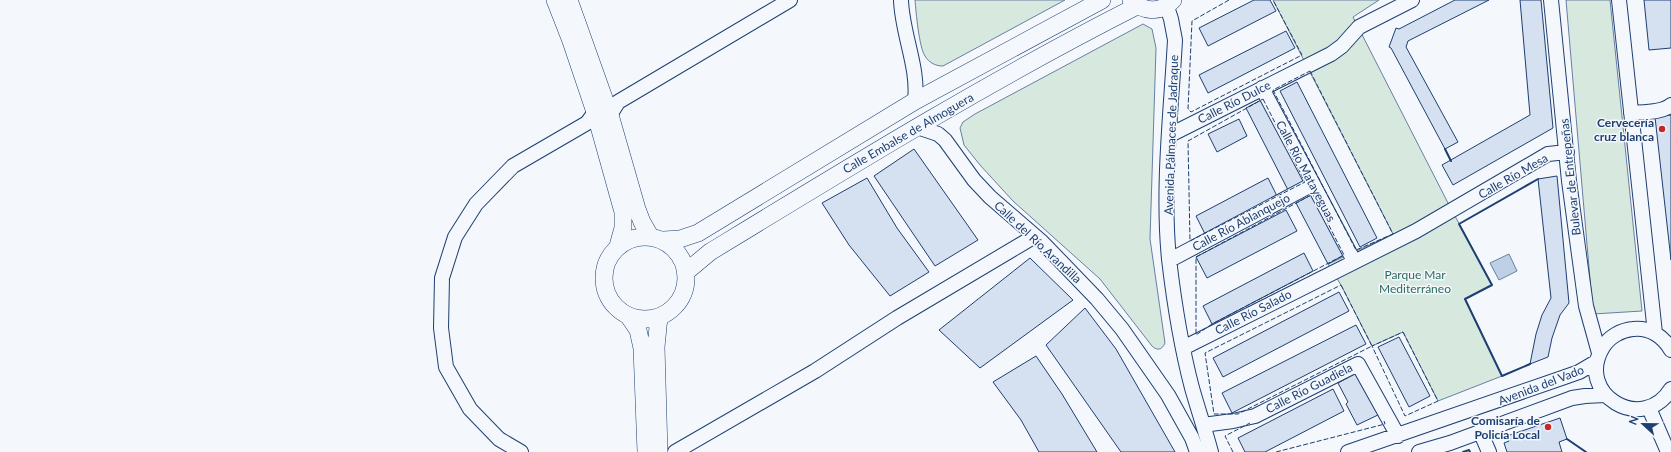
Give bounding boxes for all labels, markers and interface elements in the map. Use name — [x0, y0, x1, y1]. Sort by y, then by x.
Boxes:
street label: Avenida Pálmaces de Jadraque — [1161, 55, 1181, 215]
street label: Calle Río Dulce — [1195, 77, 1273, 127]
street label: Calle Embalse de Almoguera — [840, 89, 976, 177]
place label: Cervecería cruz blanca — [1594, 115, 1654, 144]
street label: Calle Río Matayeguas — [1273, 118, 1339, 224]
street label: Bulevar de Entrepeñas — [1556, 118, 1584, 236]
marker: Cervecería cruz blanca — [1657, 124, 1667, 134]
street label: Calle Río Mesa — [1476, 150, 1550, 202]
street label: Calle Río Ablanquejo — [1190, 190, 1293, 254]
street label: Calle del Río Arandilla — [991, 198, 1085, 286]
park label: Parque Mar Mediterráneo — [1379, 267, 1451, 296]
street label: Calle Río Salado — [1212, 286, 1294, 338]
street label: Calle Río Guadiela — [1263, 360, 1355, 416]
street label: Avenida del Vado — [1496, 362, 1586, 408]
north arrow — [1623, 404, 1663, 444]
place label: Comisaría de Policía Local — [1471, 413, 1541, 442]
text: N — [1626, 414, 1641, 426]
marker: Comisaría de Policía Local — [1543, 422, 1553, 432]

